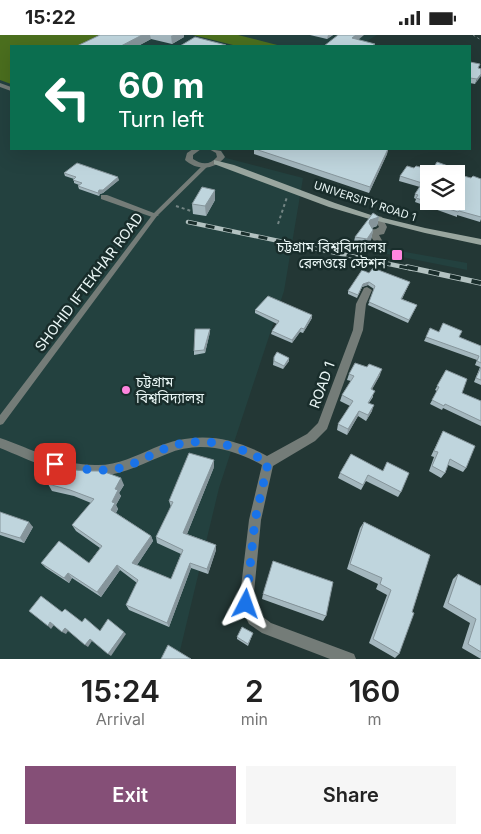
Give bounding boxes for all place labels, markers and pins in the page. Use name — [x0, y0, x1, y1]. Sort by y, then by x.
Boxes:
place label: চট্টগ্রাম বিশ্ববিদ্যালয় রেলওয়ে স্টেশন — [276, 238, 387, 271]
marker: চট্টগ্রাম বিশ্ববিদ্যালয় রেলওয়ে স্টেশন — [390, 248, 404, 262]
place label: চট্টগ্রাম বিশ্ববিদ্যালয় — [135, 373, 204, 406]
marker: চট্টগ্রাম বিশ্ববিদ্যালয় — [120, 384, 132, 396]
pin — [34, 443, 76, 485]

